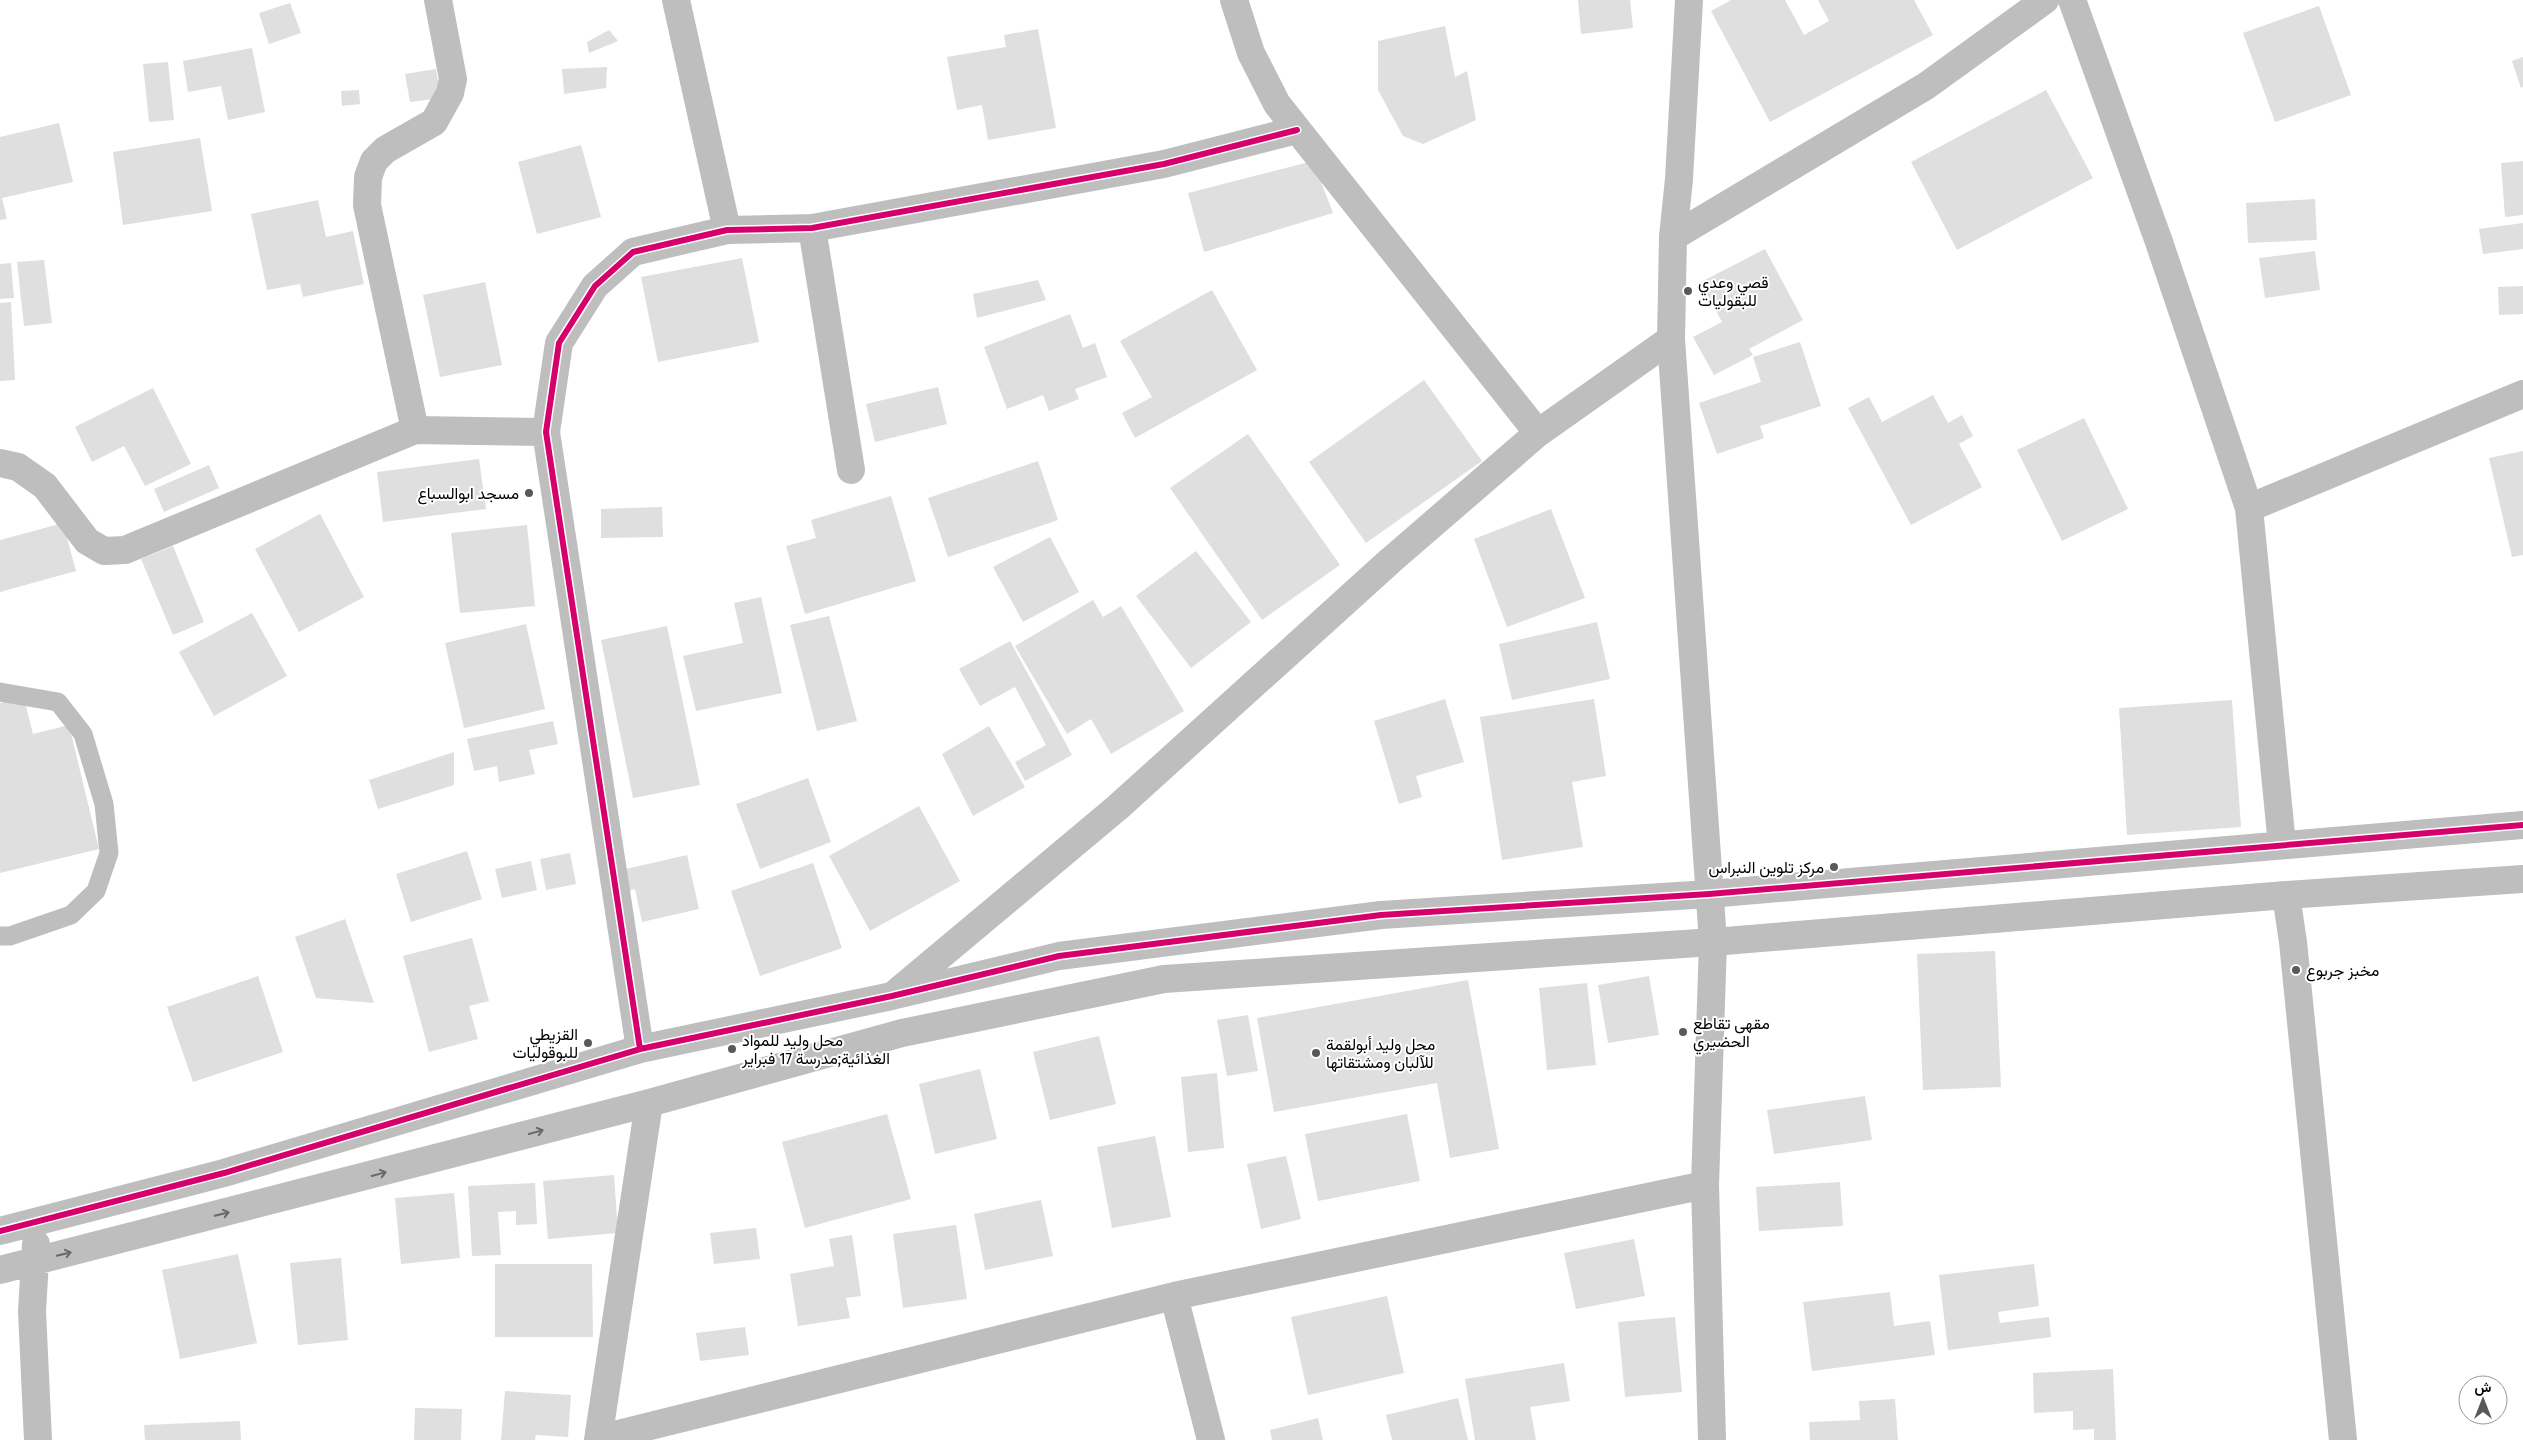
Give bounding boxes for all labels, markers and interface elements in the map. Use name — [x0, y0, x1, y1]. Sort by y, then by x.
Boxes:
place label: قصي وعدي للبقوليات — [1698, 273, 1768, 311]
marker: قصي وعدي للبقوليات — [1682, 285, 1694, 297]
place label: مسجد ابوالسباع — [418, 484, 519, 505]
marker: مسجد ابوالسباع — [523, 487, 535, 499]
place label: مركز تلوين النبراس — [1708, 858, 1824, 878]
marker: مركز تلوين النبراس — [1828, 861, 1840, 873]
place label: مخبز جربوع — [2306, 961, 2379, 982]
marker: مخبز جربوع — [2290, 964, 2302, 976]
place label: مقهى تقاطع الحضيري — [1693, 1014, 1770, 1055]
place label: القزيطي للبوقوليات — [513, 1025, 578, 1063]
marker: مقهى تقاطع الحضيري — [1677, 1026, 1689, 1038]
place label: محل وليد للمواد الغذائية;مدرسة 17 فبراير — [741, 1031, 890, 1069]
place label: محل وليد أبولقمة للآلبان ومشتقاتها — [1326, 1035, 1435, 1073]
marker: القزيطي للبوقوليات — [582, 1037, 594, 1049]
marker: محل وليد للمواد الغذائية;مدرسة 17 فبراير — [726, 1043, 738, 1055]
marker: محل وليد أبولقمة للآلبان ومشتقاتها — [1310, 1047, 1322, 1059]
one-way arrow — [528, 1127, 544, 1137]
one-way arrow — [371, 1168, 387, 1178]
one-way arrow — [213, 1209, 229, 1218]
one-way arrow — [56, 1249, 72, 1258]
north arrow — [2458, 1375, 2508, 1425]
text: ش — [2475, 1379, 2492, 1396]

